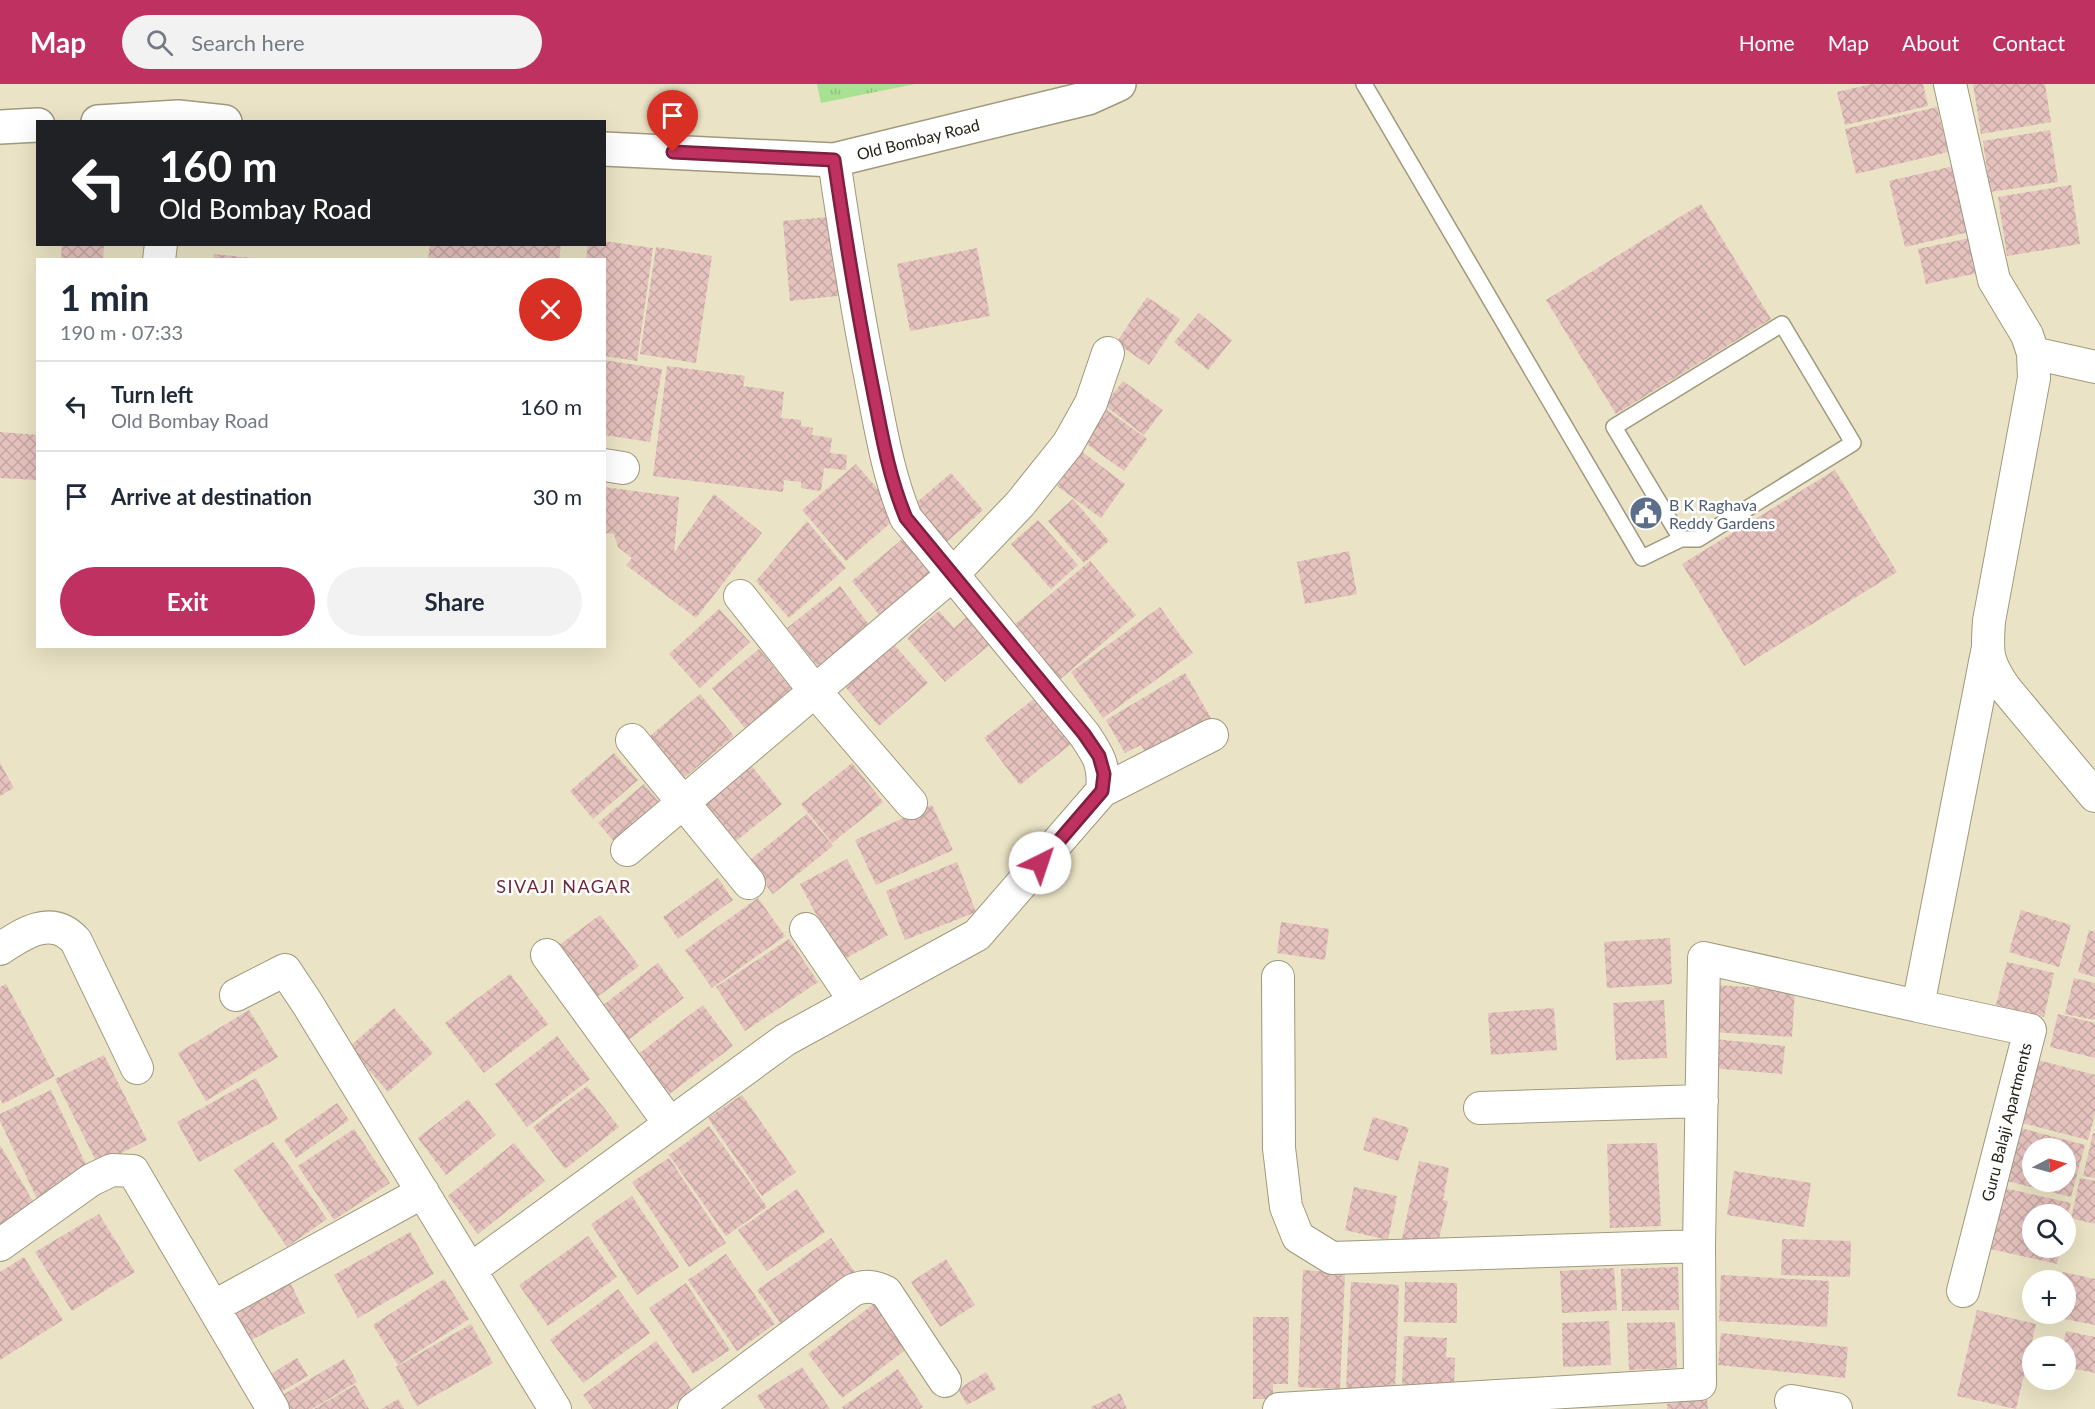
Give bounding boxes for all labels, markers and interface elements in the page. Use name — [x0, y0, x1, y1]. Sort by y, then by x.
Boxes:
search box — [122, 15, 542, 69]
text: Map — [30, 25, 86, 59]
icon: search — [143, 26, 176, 59]
text: Search here — [191, 29, 305, 56]
text: Home — [1739, 30, 1795, 55]
text: Map — [1828, 30, 1869, 55]
text: About — [1902, 30, 1959, 55]
text: Contact — [1992, 30, 2065, 55]
pin — [647, 90, 698, 152]
icon: arrive — [656, 99, 689, 132]
street label: Old Bombay Road — [855, 115, 981, 163]
text: 160 m — [159, 141, 277, 191]
icon: left — [60, 144, 138, 222]
text: Old Bombay Road — [159, 192, 372, 225]
text: 1 min — [60, 275, 149, 319]
button: close — [519, 278, 582, 341]
text: 190 m · 07:33 — [60, 320, 183, 344]
text: Turn left — [111, 381, 193, 408]
icon: left — [60, 390, 93, 423]
text: 160 m — [520, 393, 582, 420]
text: Old Bombay Road — [111, 408, 269, 432]
icon: arrive — [60, 480, 93, 513]
text: Arrive at destination — [111, 483, 312, 510]
text: 30 m — [533, 483, 582, 510]
public building icon: B K Raghava Reddy Gardens — [1628, 495, 1664, 531]
place label: B K Raghava Reddy Gardens — [1669, 495, 1775, 532]
button: Exit — [60, 567, 315, 636]
button: Share — [327, 567, 582, 636]
position arrow — [1008, 831, 1072, 895]
district label: SIVAJI NAGAR — [496, 875, 632, 897]
street label: Guru Balaji Apartments — [1977, 1041, 2035, 1203]
north arrow — [2022, 1138, 2076, 1192]
map controls — [2022, 1138, 2076, 1390]
button: search — [2022, 1204, 2076, 1258]
button: + — [2022, 1270, 2076, 1324]
button: − — [2022, 1336, 2076, 1390]

